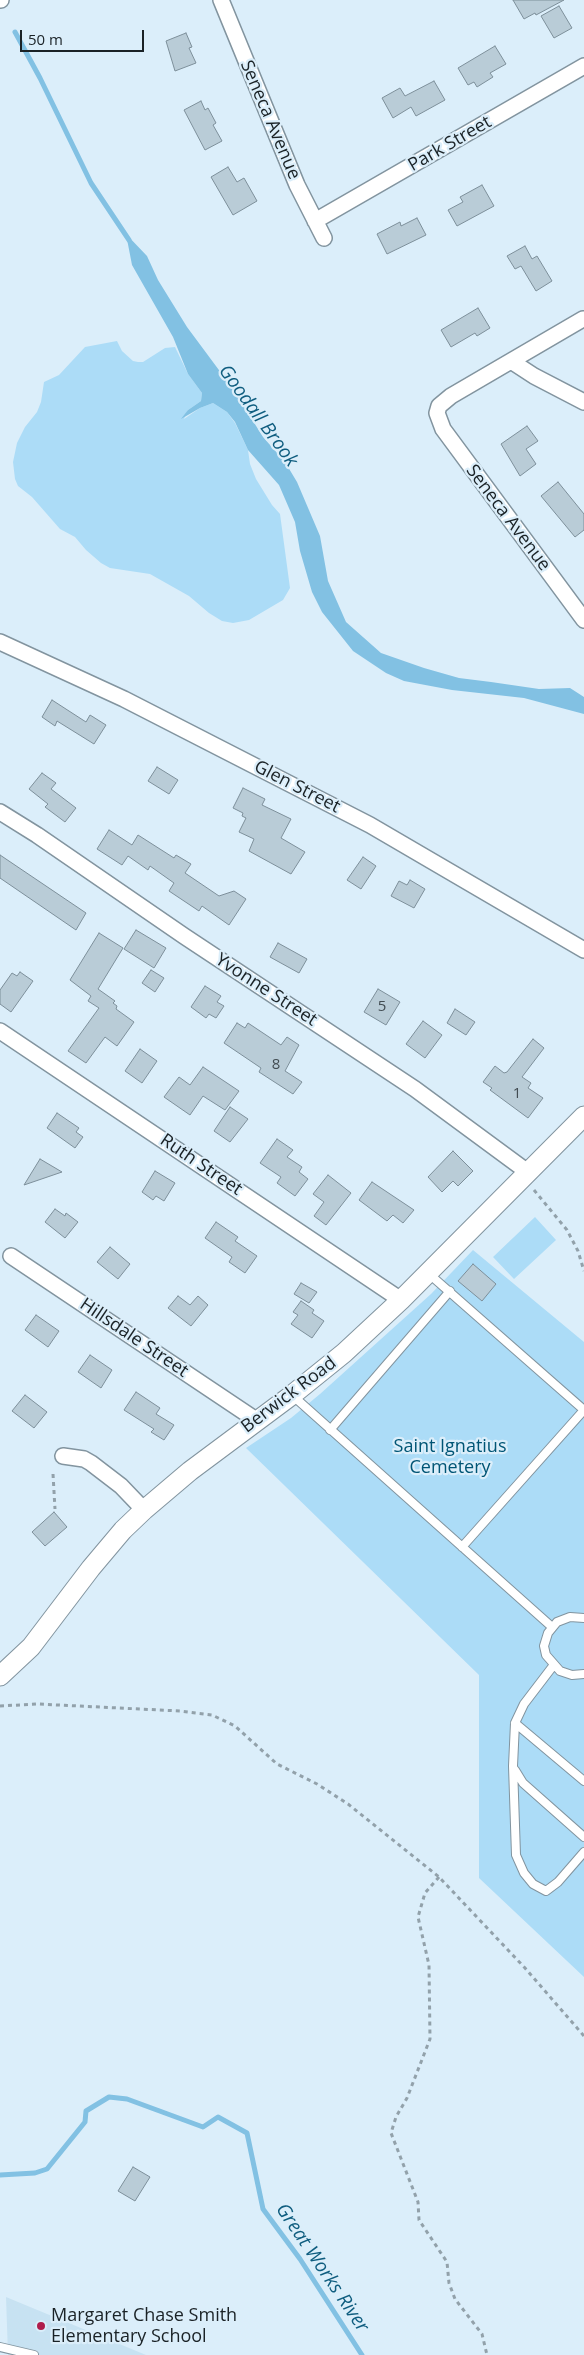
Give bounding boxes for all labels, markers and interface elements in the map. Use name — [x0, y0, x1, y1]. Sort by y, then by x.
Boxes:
scale bar — [22, 20, 146, 52]
text: 50 m — [28, 29, 63, 49]
street label: Seneca Avenue — [235, 57, 305, 183]
street label: Park Street — [405, 111, 495, 177]
water label: Goodall Brook — [213, 361, 303, 471]
street label: Seneca Avenue — [461, 461, 555, 575]
street label: Glen Street — [250, 756, 344, 818]
street label: Yvonne Street — [211, 949, 321, 1031]
house number: 5 — [378, 998, 386, 1016]
house number: 8 — [272, 1056, 280, 1074]
house number: 1 — [513, 1085, 521, 1103]
street label: Ruth Street — [156, 1130, 246, 1200]
street label: Hillsdale Street — [76, 1294, 192, 1382]
street label: Berwick Road — [237, 1352, 341, 1438]
park label: Saint Ignatius Cemetery — [394, 1436, 506, 1478]
water label: Great Works River — [271, 2199, 373, 2337]
place label: Margaret Chase Smith Elementary School — [51, 2305, 237, 2348]
marker: Margaret Chase Smith Elementary School — [35, 2320, 47, 2332]

